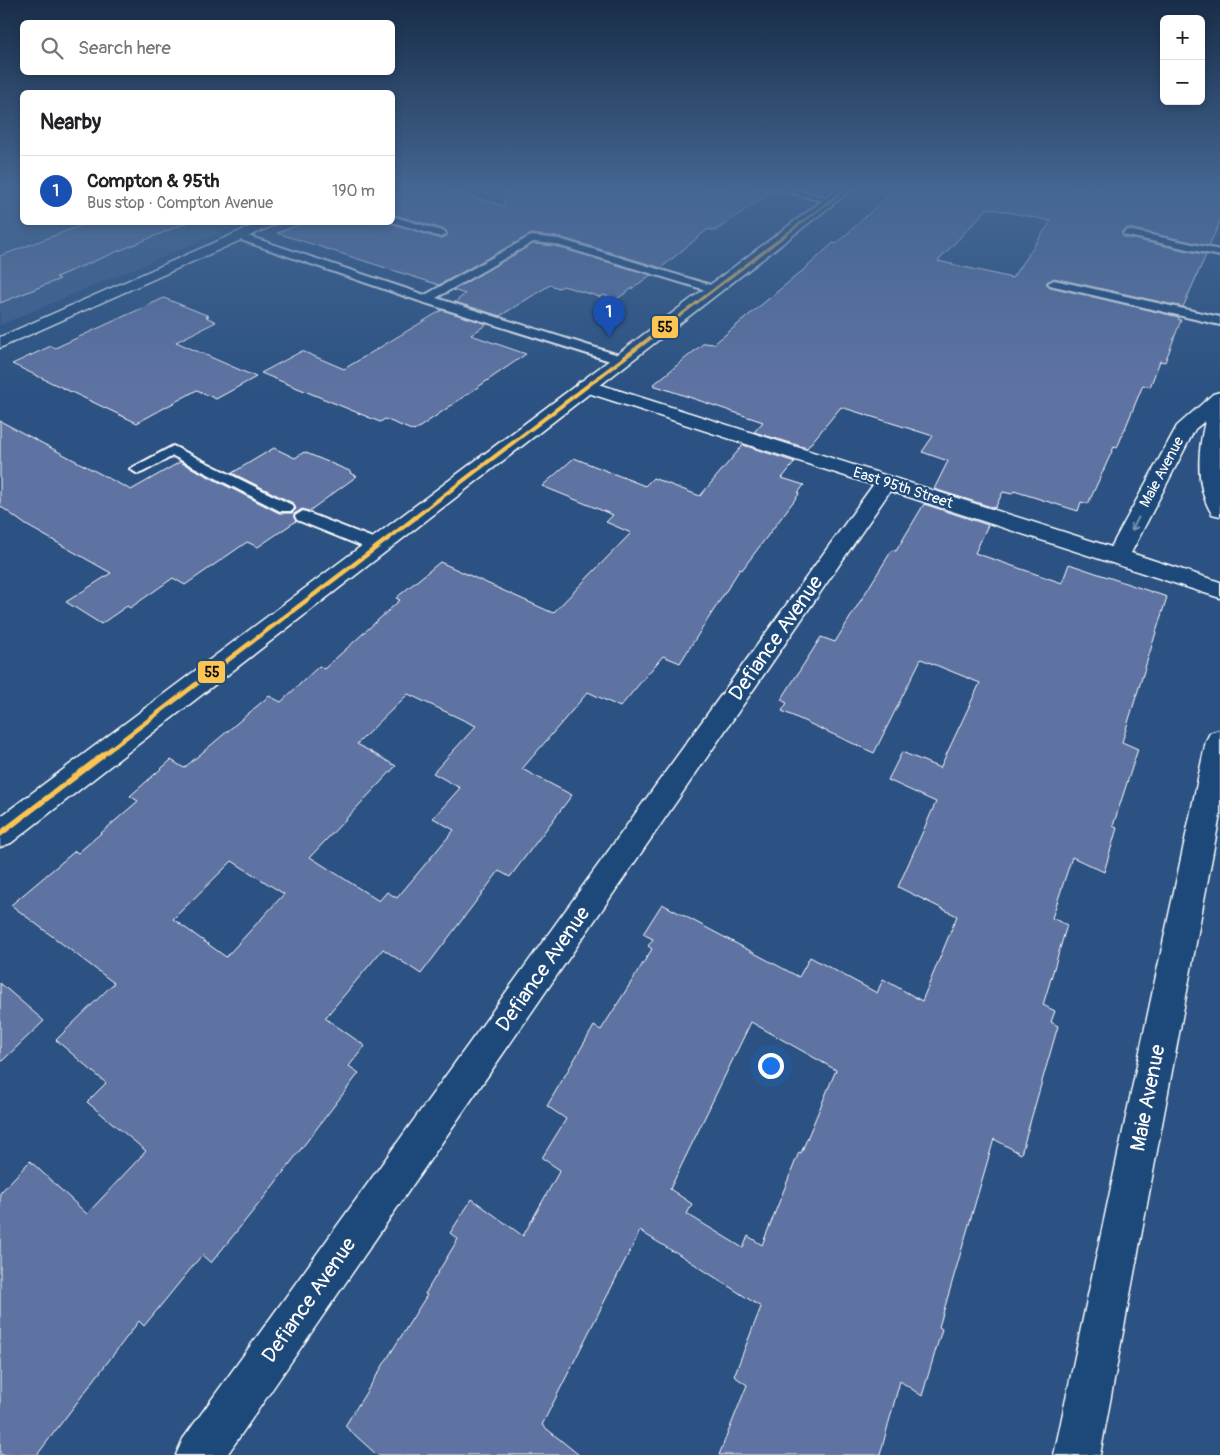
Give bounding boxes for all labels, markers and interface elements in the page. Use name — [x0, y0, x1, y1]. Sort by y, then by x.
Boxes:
map controls — [1160, 15, 1205, 105]
button: + — [1160, 15, 1205, 60]
search box — [20, 20, 395, 75]
icon: search — [38, 34, 66, 62]
text: Search here — [78, 36, 171, 60]
button: − — [1160, 60, 1205, 105]
text: Nearby — [40, 109, 101, 136]
text: Compton & 95th — [87, 169, 219, 193]
text: 1 — [53, 181, 59, 201]
text: 190 m — [332, 181, 375, 201]
text: Bus stop · Compton Avenue — [87, 193, 273, 213]
pin: 1 — [593, 296, 625, 337]
line badge: 55 — [651, 315, 679, 339]
text: 55 — [657, 319, 673, 336]
street label: Maie Avenue — [1135, 433, 1189, 511]
street label: East 95th Street — [851, 463, 956, 513]
one-way arrow — [1130, 516, 1140, 531]
street label: Defiance Avenue — [723, 570, 830, 706]
line badge: 55 — [197, 660, 226, 684]
text: 55 — [204, 664, 220, 681]
street label: Defiance Avenue — [490, 901, 597, 1037]
street label: Maie Avenue — [1124, 1042, 1172, 1154]
your location — [758, 1053, 784, 1079]
street label: Defiance Avenue — [256, 1232, 363, 1368]

